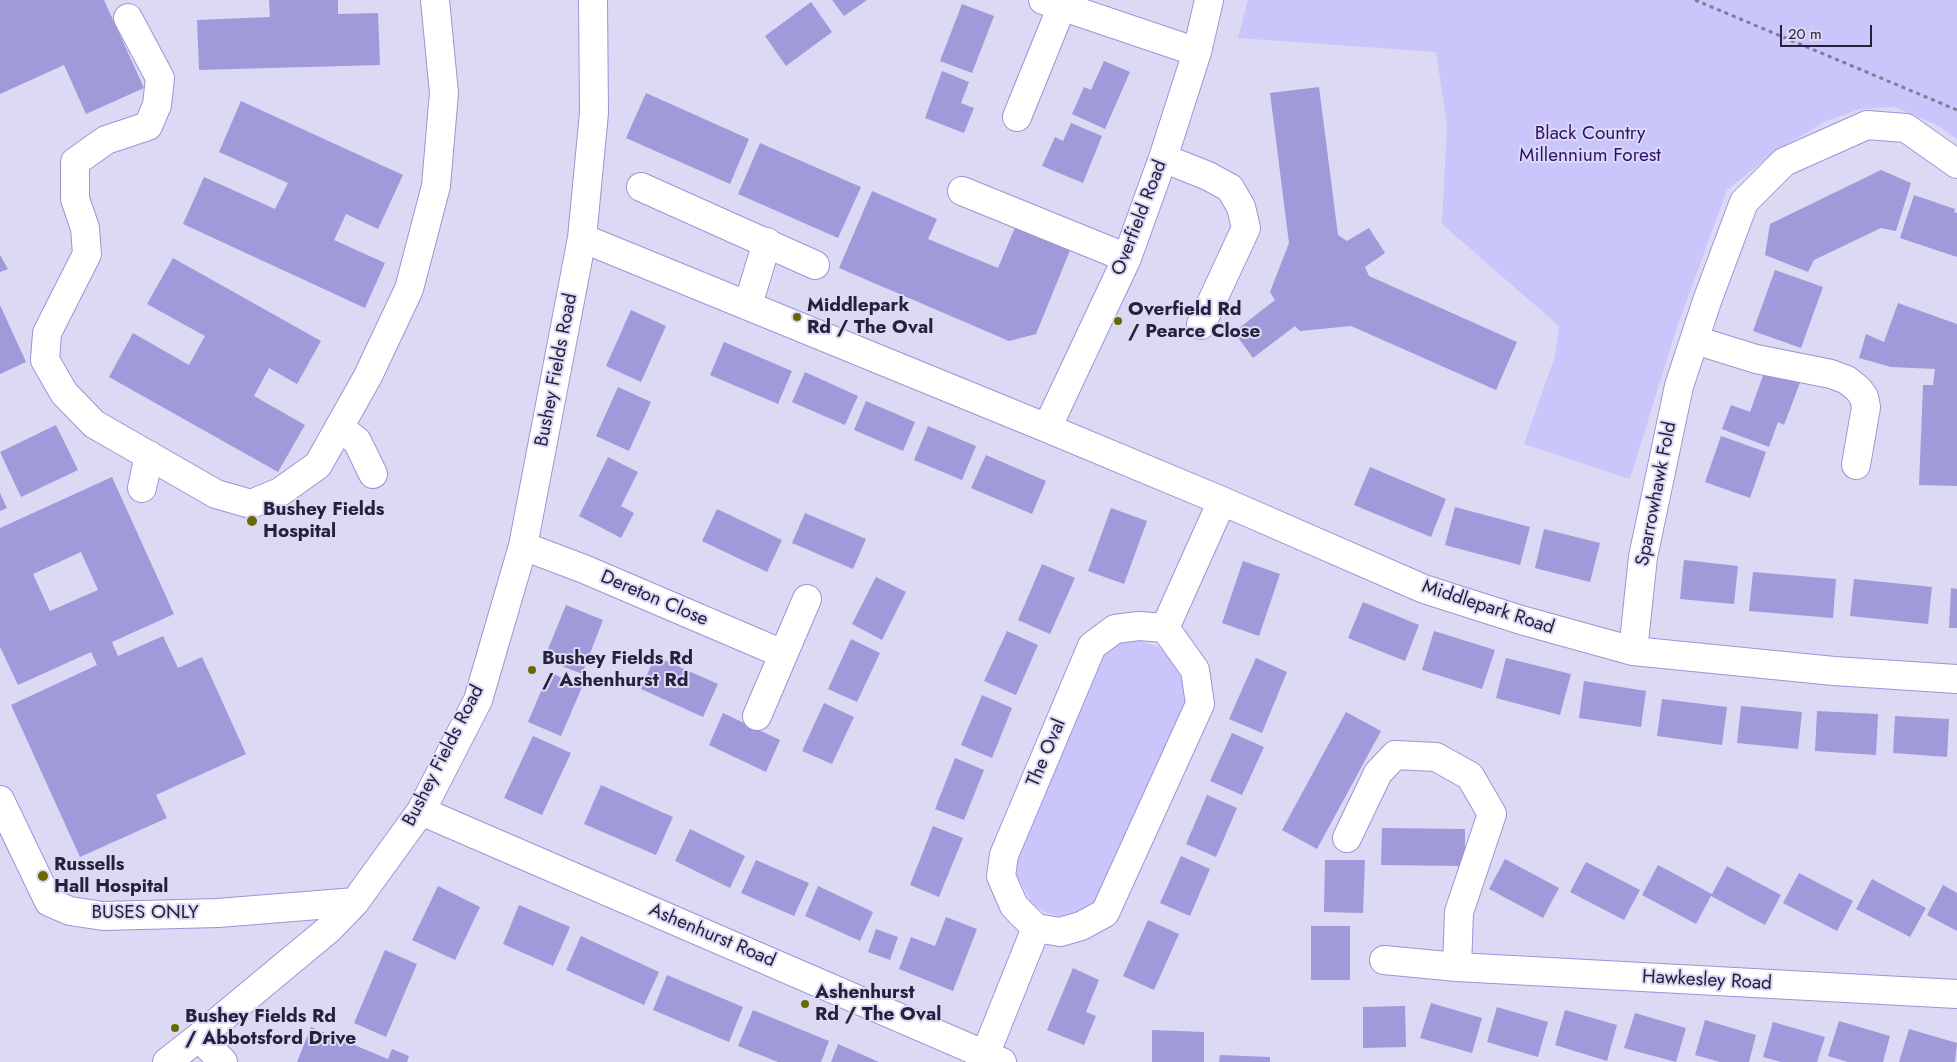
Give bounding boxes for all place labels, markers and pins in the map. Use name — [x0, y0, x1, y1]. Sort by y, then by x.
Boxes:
place label: Middlepark Rd / The Oval — [807, 295, 933, 339]
place label: Overfield Rd / Pearce Close — [1128, 299, 1260, 343]
marker: Middlepark Rd / The Oval — [791, 311, 803, 323]
marker: Overfield Rd / Pearce Close — [1112, 315, 1124, 327]
place label: Bushey Fields Hospital — [263, 499, 384, 543]
marker: Bushey Fields Hospital — [245, 514, 259, 528]
place label: Bushey Fields Rd / Ashenhurst Rd — [542, 648, 693, 692]
marker: Bushey Fields Rd / Ashenhurst Rd — [526, 664, 538, 676]
place label: Russells Hall Hospital — [54, 854, 168, 898]
marker: Russells Hall Hospital — [36, 869, 50, 883]
place label: Ashenhurst Rd / The Oval — [815, 982, 941, 1026]
marker: Ashenhurst Rd / The Oval — [799, 998, 811, 1010]
place label: Bushey Fields Rd / Abbotsford Drive — [185, 1006, 356, 1050]
marker: Bushey Fields Rd / Abbotsford Drive — [169, 1022, 181, 1034]

